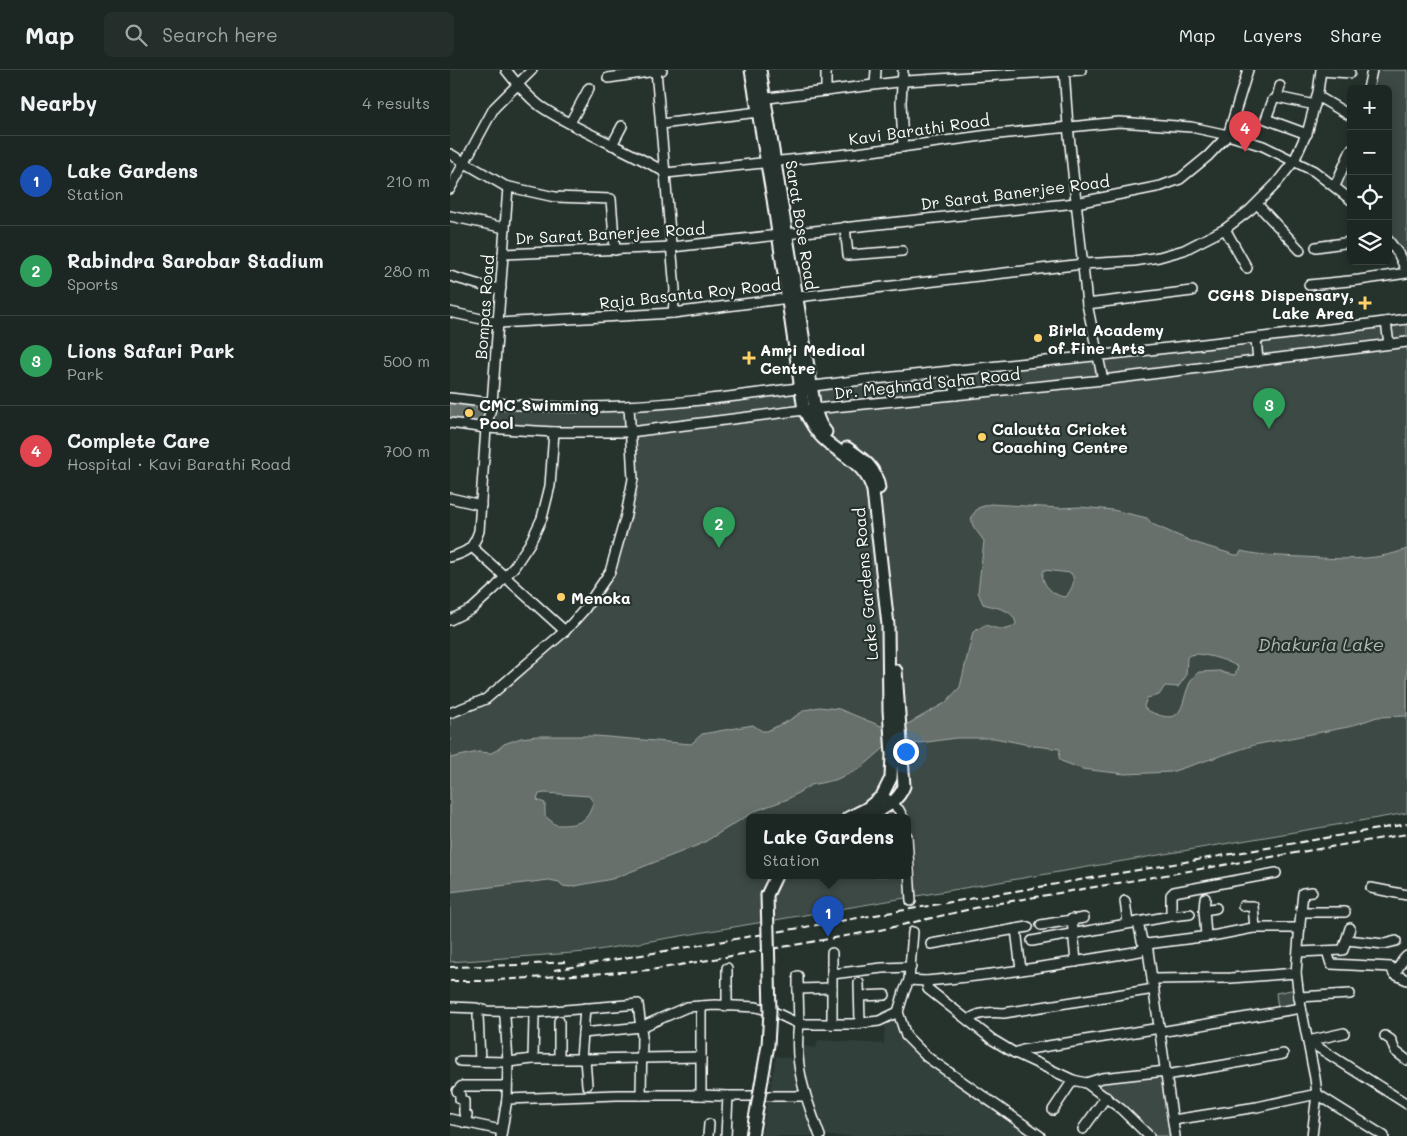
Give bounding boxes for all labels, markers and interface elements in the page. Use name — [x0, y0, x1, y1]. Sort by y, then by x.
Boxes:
search box — [104, 12, 454, 57]
text: Map — [25, 19, 74, 50]
icon: search — [122, 21, 150, 49]
text: Search here — [162, 22, 278, 47]
text: Map — [1179, 23, 1215, 47]
text: Layers — [1243, 23, 1302, 47]
text: Share — [1330, 23, 1382, 47]
map controls — [1347, 85, 1392, 265]
button: + — [1347, 85, 1392, 130]
text: Nearby — [20, 89, 97, 116]
text: 4 results — [362, 92, 430, 113]
street label: Kavi Barathi Road — [847, 109, 991, 149]
pin: 4 — [1229, 111, 1261, 152]
button: − — [1347, 130, 1392, 175]
text: Lake Gardens — [67, 158, 198, 183]
street label: Sarat Bose Road — [781, 159, 823, 291]
text: 1 — [32, 170, 40, 191]
text: 210 m — [386, 170, 430, 191]
street label: Dr Sarat Banerjee Road — [919, 170, 1111, 214]
button: locate — [1347, 175, 1392, 220]
text: Station — [67, 183, 123, 204]
street label: Dr Sarat Banerjee Road — [515, 218, 705, 248]
button: layers — [1347, 220, 1392, 265]
text: Rabindra Sarobar Stadium — [67, 248, 324, 273]
street label: Bompas Road — [470, 254, 498, 360]
text: 2 — [32, 260, 40, 281]
text: 280 m — [384, 260, 430, 281]
text: Sports — [67, 273, 118, 294]
street label: Raja Basanta Roy Road — [598, 273, 782, 313]
place label: CGHS Dispensary, Lake Area — [1208, 284, 1354, 323]
marker: CGHS Dispensary, Lake Area — [1358, 296, 1372, 310]
place label: Birla Academy of Fine Arts — [1048, 319, 1164, 358]
marker: Birla Academy of Fine Arts — [1032, 332, 1044, 344]
text: Lions Safari Park — [67, 338, 235, 363]
place label: Amri Medical Centre — [760, 339, 865, 378]
text: 3 — [31, 350, 41, 371]
text: 500 m — [383, 350, 430, 371]
marker: Amri Medical Centre — [742, 351, 756, 365]
text: Park — [67, 363, 103, 384]
street label: Dr. Meghnad Saha Road — [833, 363, 1021, 403]
pin: 3 — [1253, 388, 1285, 429]
place label: CMC Swimming Pool — [479, 394, 599, 433]
marker: CMC Swimming Pool — [463, 407, 475, 419]
place label: Calcutta Cricket Coaching Centre — [992, 418, 1128, 457]
text: Complete Care — [67, 428, 210, 453]
marker: Calcutta Cricket Coaching Centre — [976, 431, 988, 443]
text: 4 — [31, 440, 41, 461]
text: 700 m — [383, 440, 430, 461]
text: Hospital · Kavi Barathi Road — [67, 453, 291, 474]
pin: 2 — [703, 507, 735, 548]
street label: Lake Gardens Road — [848, 507, 882, 661]
place label: Menoka — [571, 587, 631, 608]
marker: Menoka — [555, 591, 567, 603]
water label: Dhakuria Lake — [1258, 632, 1384, 656]
your location — [893, 739, 919, 765]
popup — [746, 814, 911, 879]
text: Lake Gardens — [763, 824, 894, 849]
text: Station — [763, 849, 819, 870]
pin: 1 — [812, 896, 844, 937]

